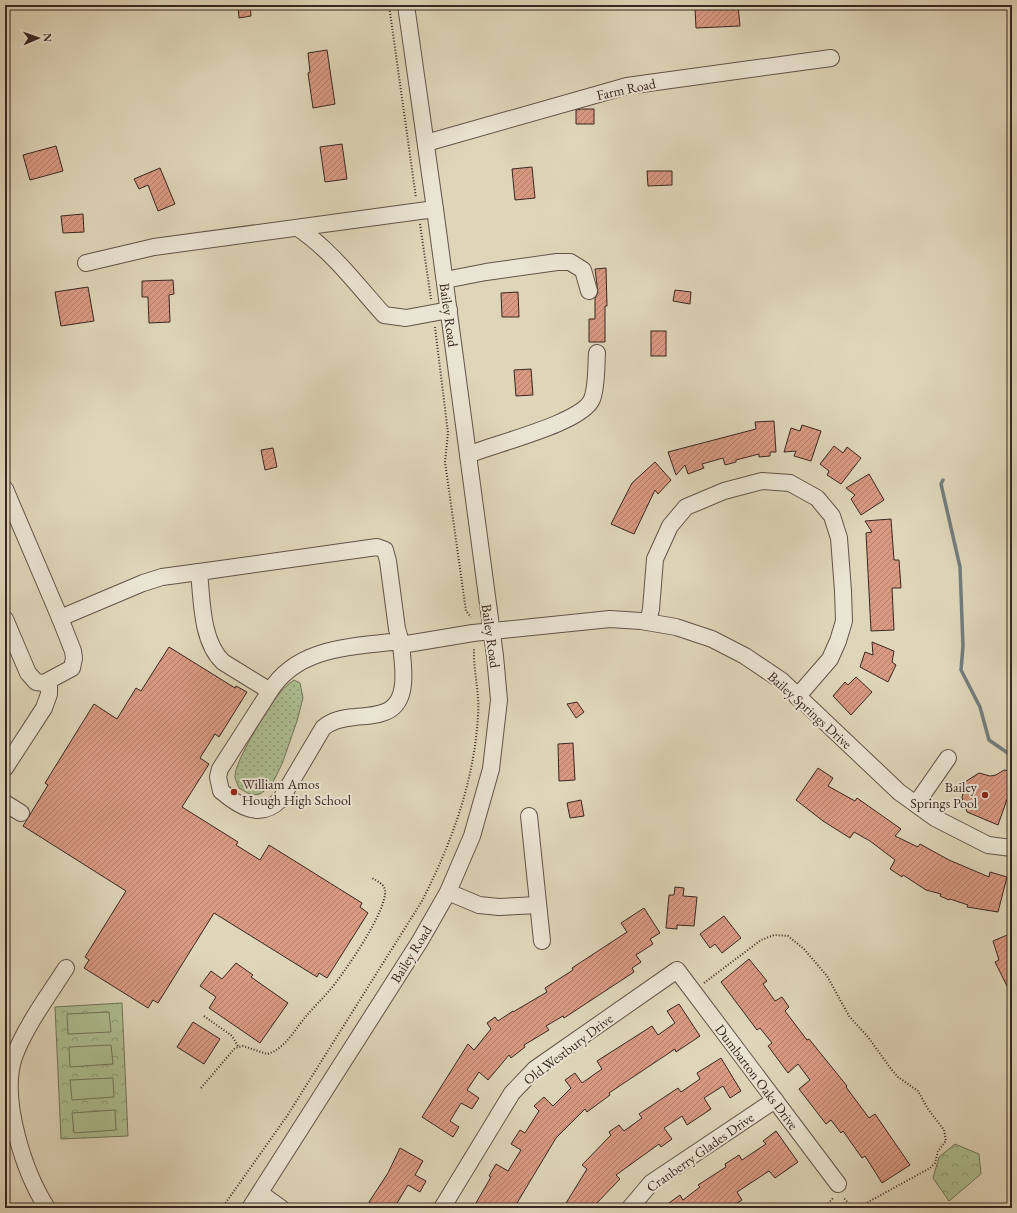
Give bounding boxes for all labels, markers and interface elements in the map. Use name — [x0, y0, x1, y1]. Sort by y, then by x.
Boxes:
north arrow — [18, 18, 58, 58]
text: N — [41, 33, 55, 42]
street label: Farm Road — [595, 74, 658, 104]
street label: Bailey Road — [436, 282, 463, 349]
street label: Bailey Road — [478, 603, 505, 670]
street label: Bailey Springs Drive — [764, 667, 856, 753]
place label: William Amos Hough High School — [242, 775, 352, 809]
place label: Bailey Springs Pool — [910, 778, 978, 812]
marker: William Amos Hough High School — [229, 787, 239, 797]
marker: Bailey Springs Pool — [980, 790, 990, 800]
street label: Bailey Road — [386, 921, 436, 986]
street label: Old Westbury Drive — [520, 1009, 617, 1089]
street label: Dumbarton Oaks Drive — [711, 1021, 803, 1134]
street label: Cranberry Glades Drive — [643, 1108, 758, 1196]

